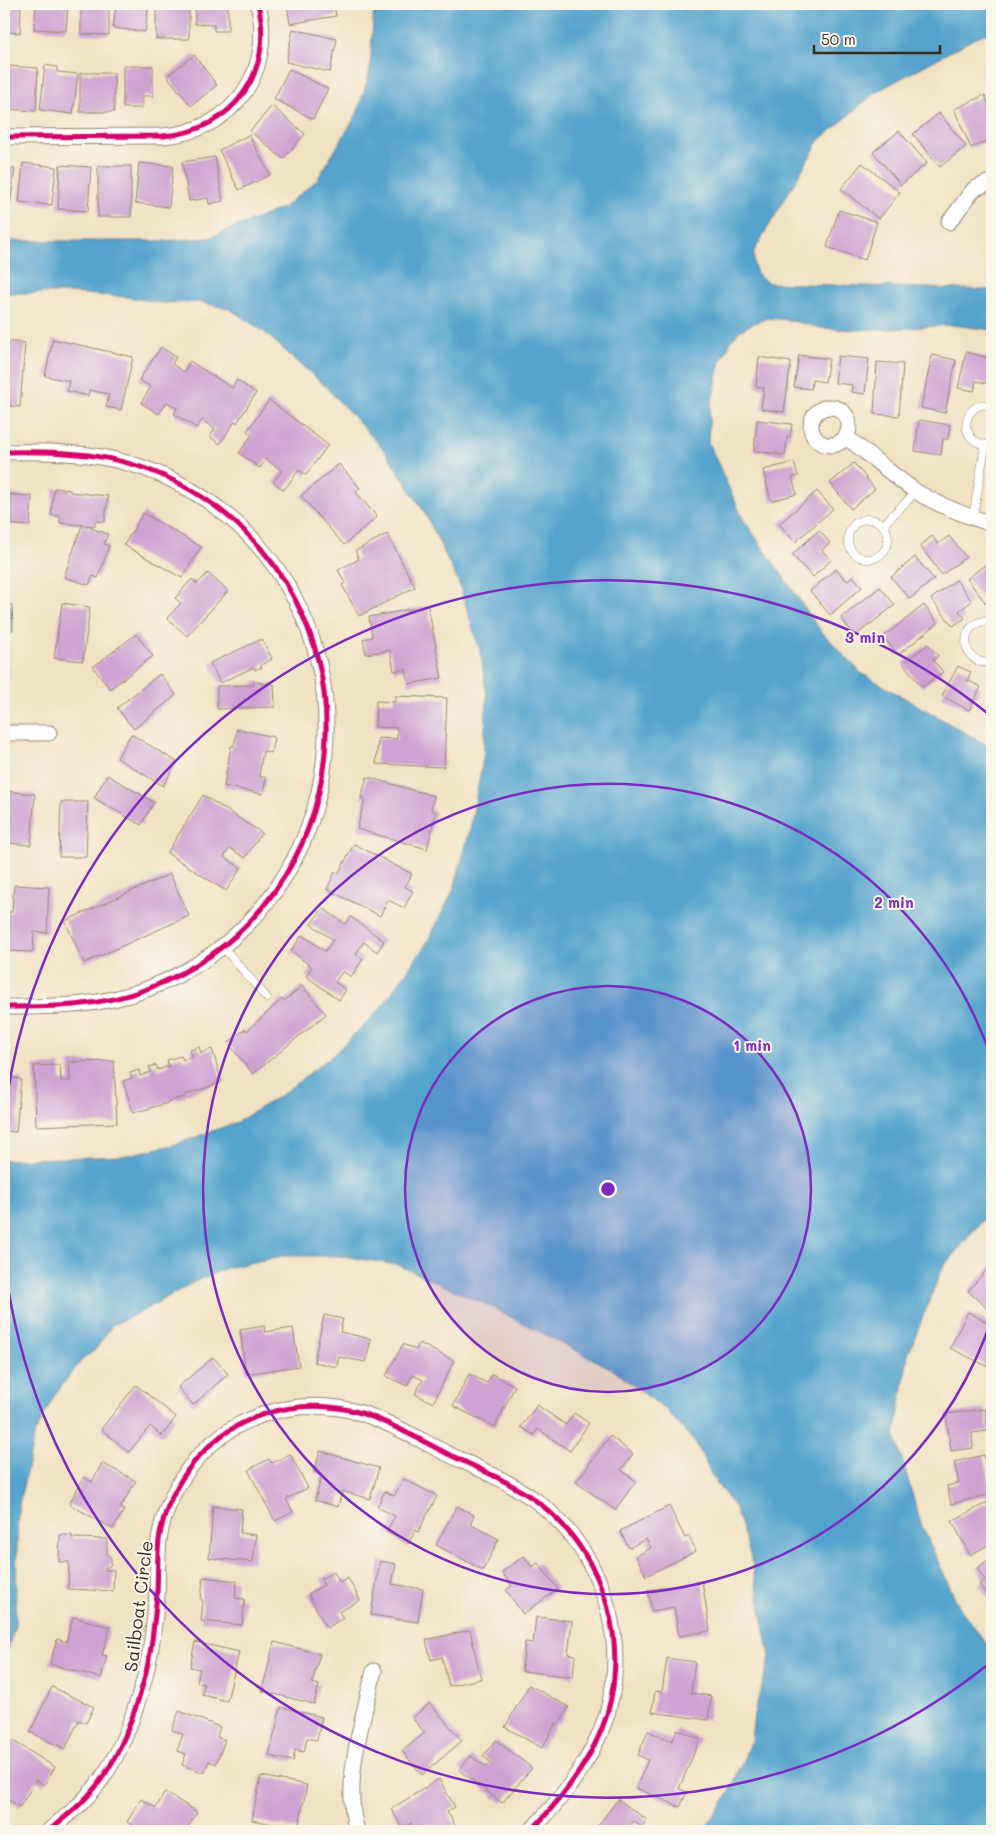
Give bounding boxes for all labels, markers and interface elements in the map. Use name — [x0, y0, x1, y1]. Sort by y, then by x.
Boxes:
scale bar — [814, 22, 940, 54]
text: 50 m — [821, 29, 856, 49]
text: 3 min — [845, 627, 885, 647]
text: 2 min — [874, 892, 914, 912]
text: 1 min — [733, 1035, 771, 1055]
centre of rings — [599, 1180, 617, 1198]
street label: Sailboat Circle — [118, 1539, 158, 1673]

